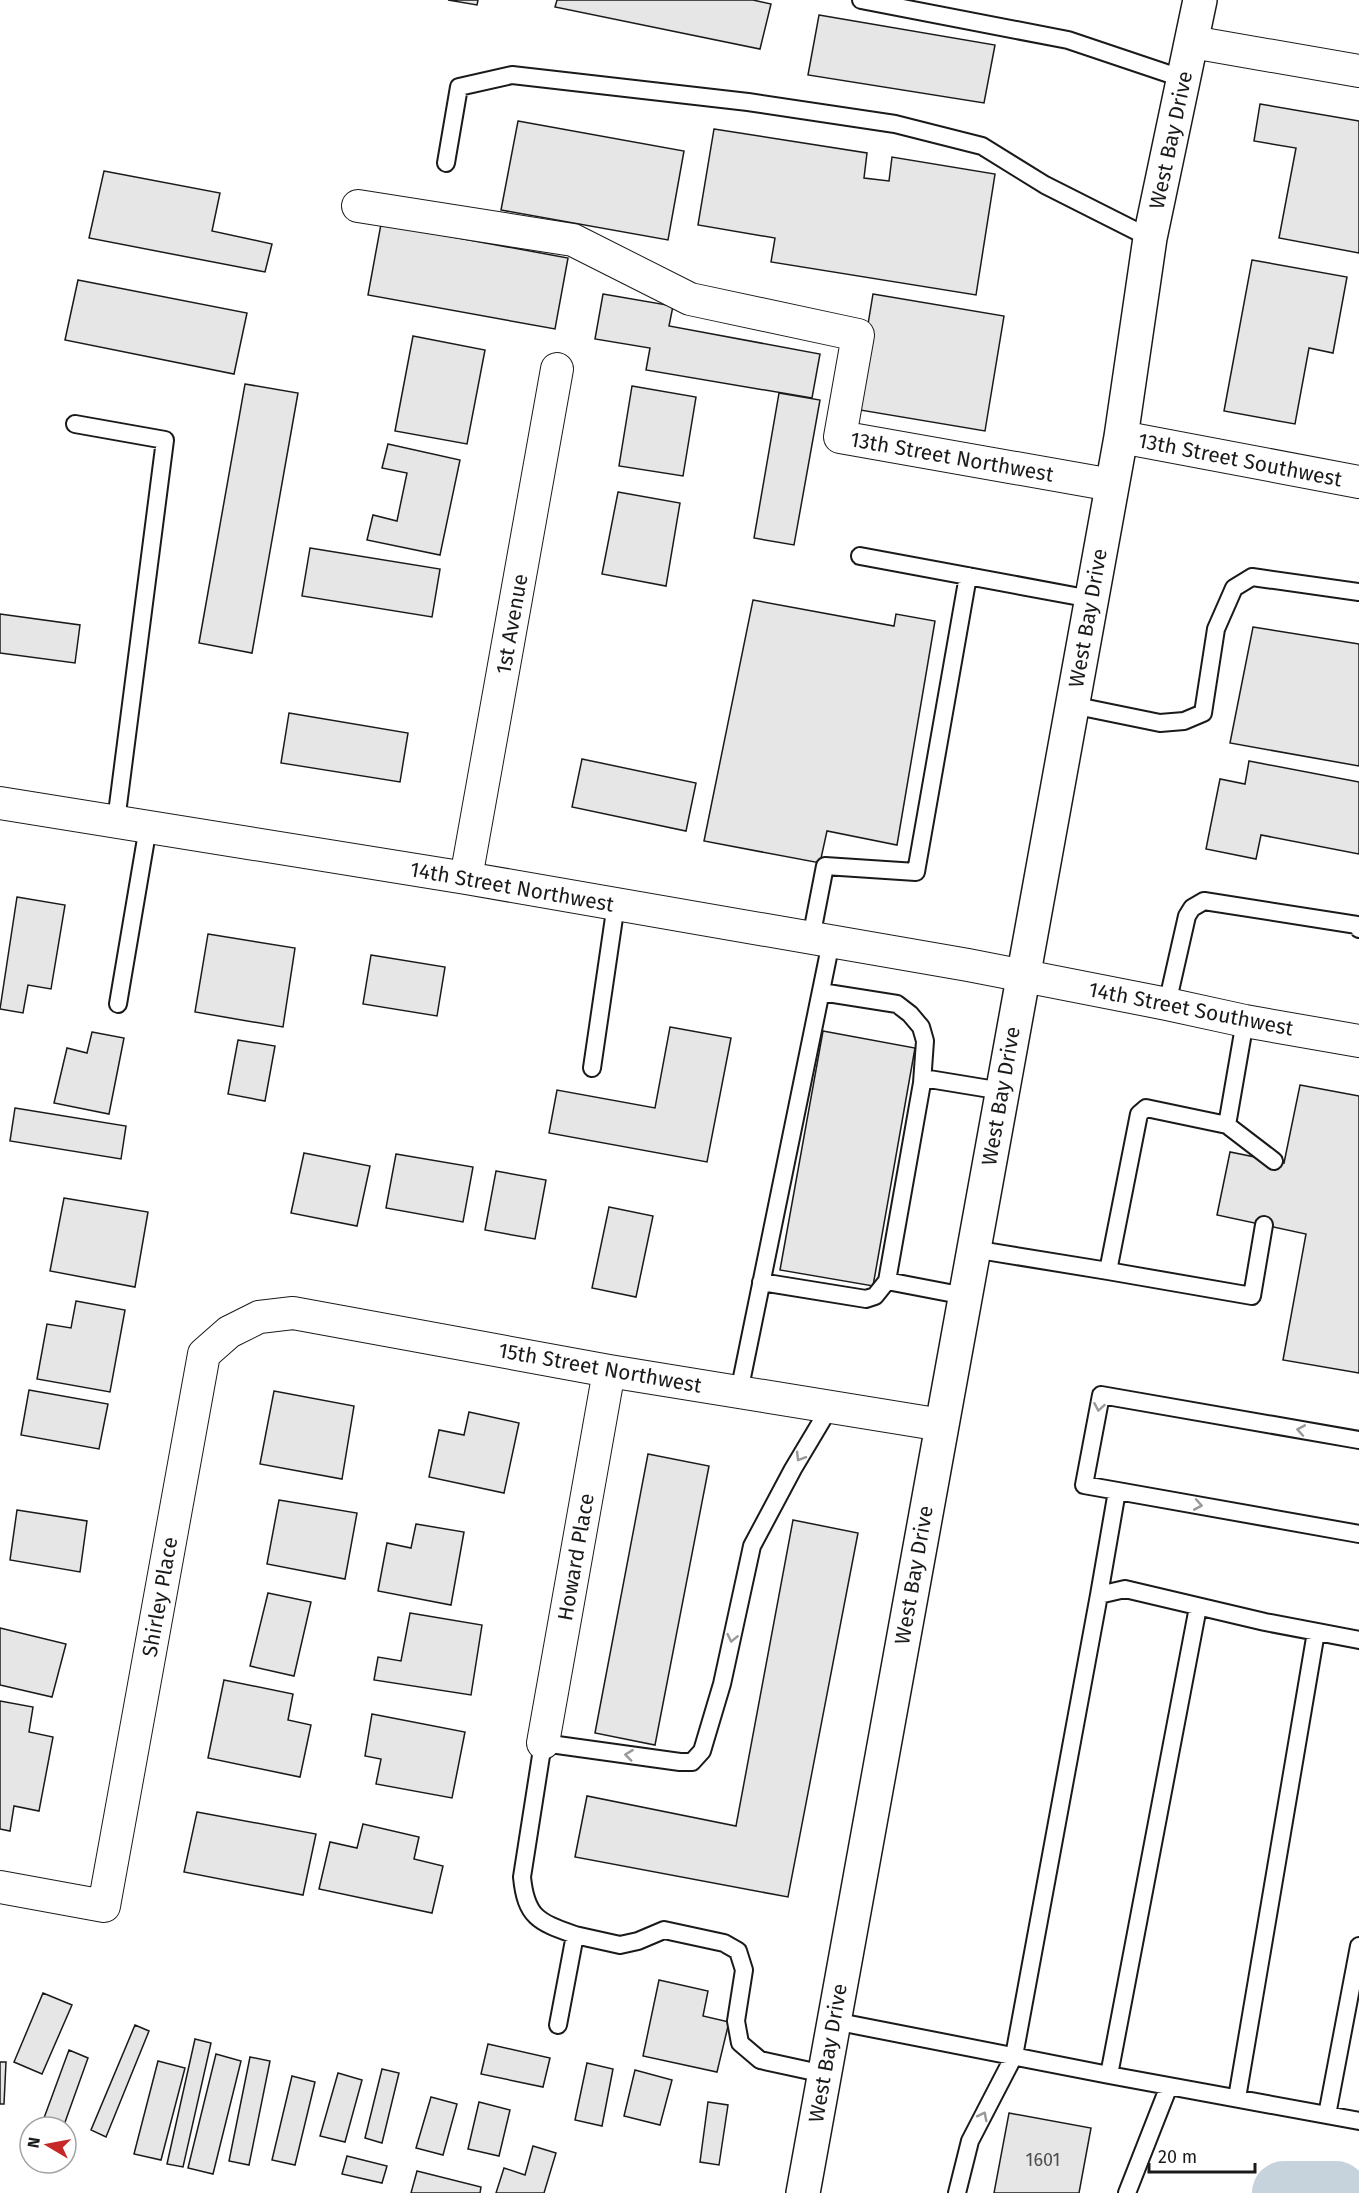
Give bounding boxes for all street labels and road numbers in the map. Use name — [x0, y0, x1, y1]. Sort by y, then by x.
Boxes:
street label: West Bay Drive — [1144, 69, 1198, 211]
street label: 13th Street Northwest — [848, 426, 1056, 488]
street label: 13th Street Southwest — [1136, 427, 1345, 493]
street label: West Bay Drive — [1063, 547, 1113, 689]
street label: 1st Avenue — [490, 572, 534, 676]
street label: 14th Street Northwest — [408, 856, 616, 918]
street label: 14th Street Southwest — [1086, 976, 1296, 1042]
street label: West Bay Drive — [976, 1025, 1026, 1167]
street label: 15th Street Northwest — [496, 1337, 704, 1399]
street label: Howard Place — [552, 1491, 600, 1623]
street label: West Bay Drive — [889, 1504, 939, 1646]
street label: Shirley Place — [137, 1535, 183, 1659]
street label: West Bay Drive — [803, 1982, 853, 2124]

